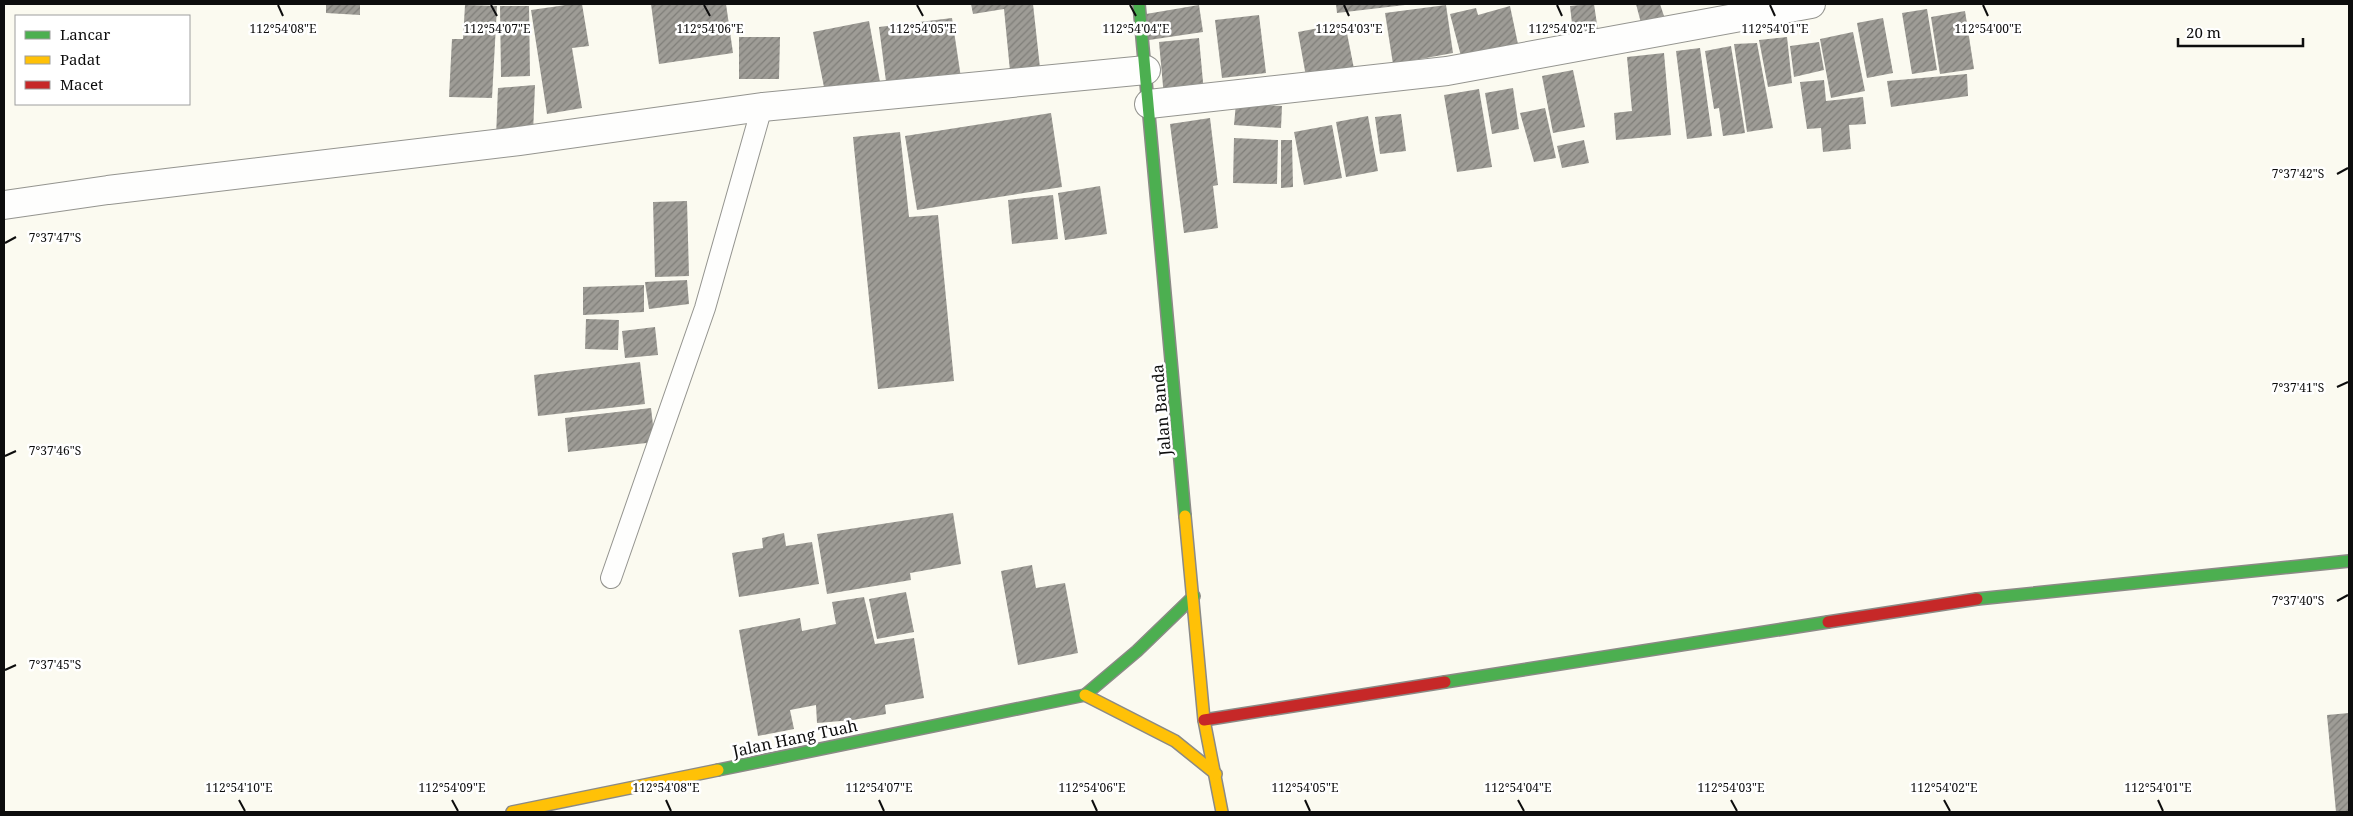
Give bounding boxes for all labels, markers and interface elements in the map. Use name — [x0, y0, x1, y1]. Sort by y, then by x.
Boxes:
legend — [15, 15, 190, 105]
scale bar — [2178, 15, 2303, 47]
text: 112°54'08"E — [250, 20, 316, 37]
text: 112°54'07"E — [464, 20, 530, 37]
text: 112°54'06"E — [677, 20, 743, 37]
text: 112°54'05"E — [890, 20, 956, 37]
text: 112°54'04"E — [1103, 20, 1169, 37]
text: 112°54'03"E — [1316, 20, 1382, 37]
text: 112°54'02"E — [1529, 20, 1595, 37]
text: 112°54'01"E — [1742, 20, 1808, 37]
text: 112°54'00"E — [1955, 20, 2021, 37]
text: 20 m — [2186, 22, 2221, 42]
text: Lancar — [60, 24, 110, 44]
text: Padat — [60, 49, 100, 69]
text: Macet — [60, 74, 103, 94]
text: 7°37'42"S — [2272, 165, 2324, 182]
text: 7°37'47"S — [29, 229, 81, 246]
street label: Jalan Banda — [1146, 363, 1176, 458]
text: 7°37'41"S — [2272, 379, 2324, 396]
text: 7°37'46"S — [29, 442, 81, 459]
text: 7°37'40"S — [2272, 592, 2324, 609]
text: 7°37'45"S — [29, 656, 81, 673]
street label: Jalan Hang Tuah — [730, 714, 859, 762]
text: 112°54'10"E — [206, 779, 272, 796]
text: 112°54'09"E — [419, 779, 485, 796]
text: 112°54'08"E — [633, 779, 699, 796]
text: 112°54'07"E — [846, 779, 912, 796]
text: 112°54'06"E — [1059, 779, 1125, 796]
text: 112°54'05"E — [1272, 779, 1338, 796]
text: 112°54'04"E — [1485, 779, 1551, 796]
text: 112°54'03"E — [1698, 779, 1764, 796]
text: 112°54'02"E — [1911, 779, 1977, 796]
text: 112°54'01"E — [2125, 779, 2191, 796]

